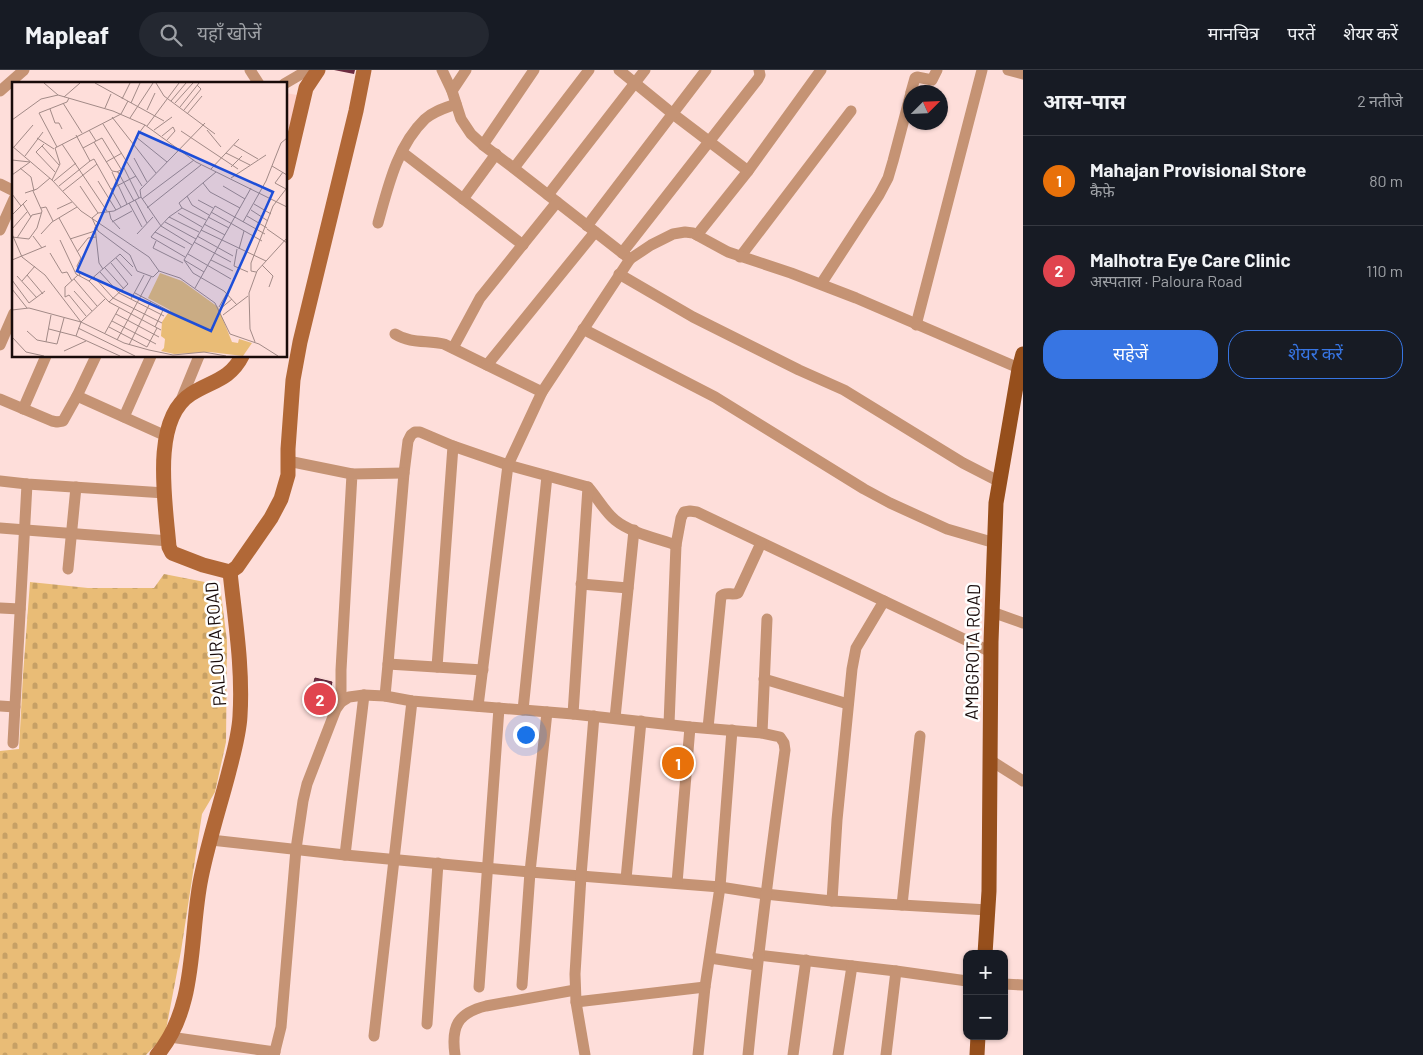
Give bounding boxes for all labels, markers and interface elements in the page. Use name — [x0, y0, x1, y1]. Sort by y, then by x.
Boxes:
search box — [139, 12, 489, 57]
text: Mapleaf — [25, 20, 109, 49]
icon: search — [157, 21, 185, 49]
text: यहाँ खोजें — [197, 21, 261, 44]
text: मानचित्र — [1208, 22, 1259, 44]
text: परतें — [1287, 22, 1315, 44]
text: शेयर करें — [1343, 22, 1398, 44]
inset map — [12, 82, 288, 358]
north arrow — [903, 85, 948, 130]
text: आस-पास — [1043, 88, 1126, 113]
text: 2 नतीजे — [1357, 91, 1403, 110]
text: Mahajan Provisional Store — [1090, 158, 1306, 181]
text: 1 — [1056, 171, 1062, 190]
text: 80 m — [1369, 171, 1403, 190]
text: कैफ़े — [1090, 181, 1115, 200]
text: Malhotra Eye Care Clinic — [1090, 248, 1291, 271]
text: 2 — [1055, 261, 1063, 280]
text: 110 m — [1366, 261, 1403, 280]
text: अस्पताल · Paloura Road — [1090, 271, 1243, 290]
button: सहेजें — [1043, 330, 1218, 379]
button: शेयर करें — [1228, 330, 1403, 379]
street label: PALOURA ROAD — [200, 581, 230, 707]
street label: AMBGROTA ROAD — [960, 584, 984, 720]
pin: 2 — [304, 680, 336, 718]
your location — [513, 722, 539, 748]
pin: 1 — [662, 744, 694, 782]
map controls — [963, 950, 1008, 1040]
button: + — [963, 950, 1008, 995]
button: − — [963, 995, 1008, 1040]

